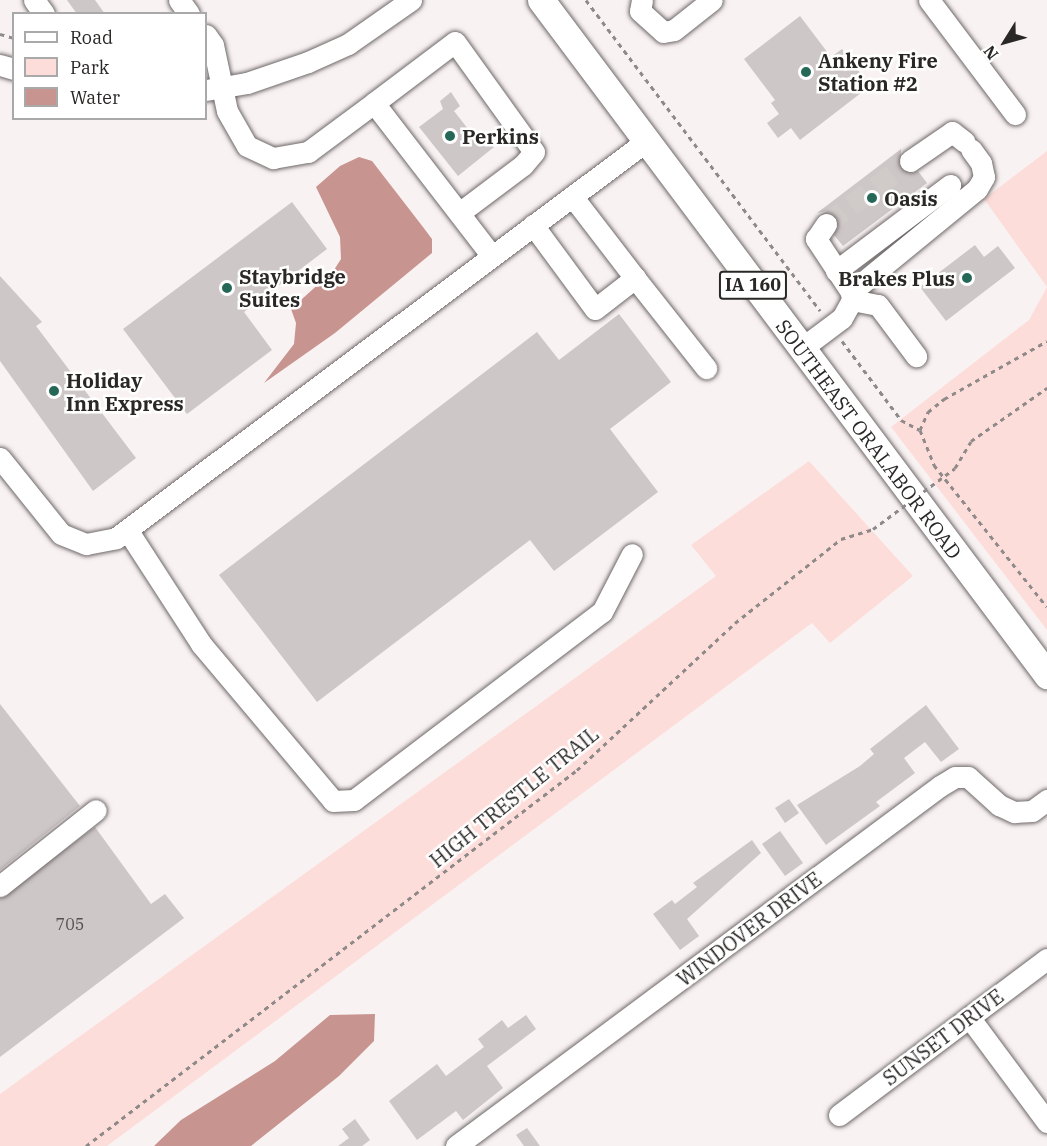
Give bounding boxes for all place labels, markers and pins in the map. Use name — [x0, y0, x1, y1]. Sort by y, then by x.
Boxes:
place label: Ankeny Fire Station #2 — [818, 48, 938, 95]
marker: Ankeny Fire Station #2 — [799, 65, 813, 79]
place label: Perkins — [462, 124, 539, 148]
marker: Perkins — [443, 129, 457, 143]
place label: Oasis — [884, 186, 938, 210]
marker: Oasis — [865, 191, 879, 205]
place label: Staybridge Suites — [239, 264, 346, 311]
place label: Brakes Plus — [838, 266, 955, 290]
marker: Brakes Plus — [960, 271, 974, 285]
marker: Staybridge Suites — [220, 281, 234, 295]
place label: Holiday Inn Express — [66, 368, 184, 415]
marker: Holiday Inn Express — [47, 384, 61, 398]

